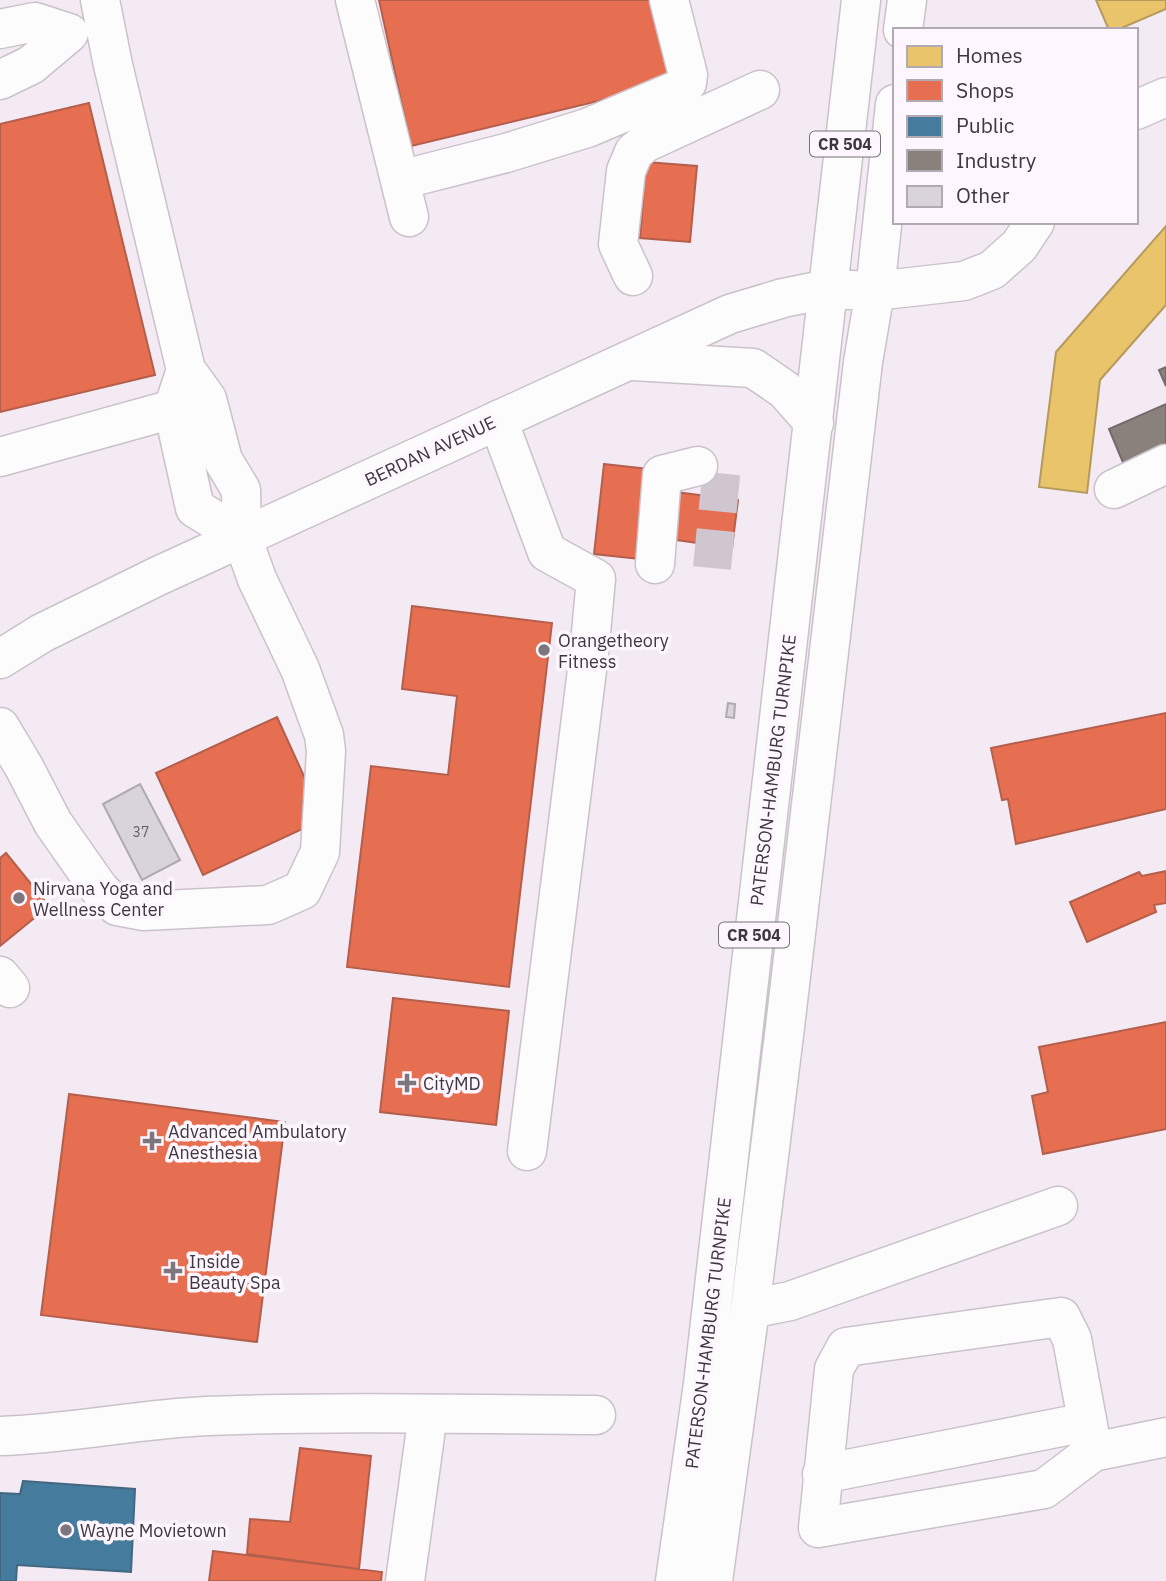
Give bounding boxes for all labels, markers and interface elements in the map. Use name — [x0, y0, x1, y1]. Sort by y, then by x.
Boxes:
legend — [893, 28, 1138, 224]
text: Homes — [956, 41, 1023, 69]
text: Shops — [956, 76, 1014, 104]
text: Public — [956, 111, 1014, 139]
road number: CR 504 — [810, 132, 880, 156]
text: Industry — [956, 146, 1037, 174]
text: Other — [956, 181, 1010, 209]
street label: BERDAN AVENUE — [361, 411, 499, 491]
place label: Orangetheory Fitness — [558, 629, 669, 673]
street label: PATERSON-HAMBURG TURNPIKE — [745, 633, 801, 907]
marker: Orangetheory Fitness — [536, 642, 552, 658]
house number: 37 — [133, 823, 149, 841]
place label: Nirvana Yoga and Wellness Center — [33, 877, 173, 921]
marker: Nirvana Yoga and Wellness Center — [11, 890, 27, 906]
road number: CR 504 — [719, 923, 789, 948]
place label: CityMD — [423, 1072, 481, 1095]
marker: CityMD — [397, 1073, 417, 1093]
place label: Advanced Ambulatory Anesthesia — [168, 1120, 347, 1164]
marker: Advanced Ambulatory Anesthesia — [142, 1131, 162, 1151]
street label: PATERSON-HAMBURG TURNPIKE — [680, 1196, 736, 1470]
place label: Inside Beauty Spa — [189, 1250, 281, 1294]
marker: Inside Beauty Spa — [163, 1261, 183, 1281]
place label: Wayne Movietown — [80, 1519, 227, 1542]
marker: Wayne Movietown — [58, 1522, 74, 1538]

